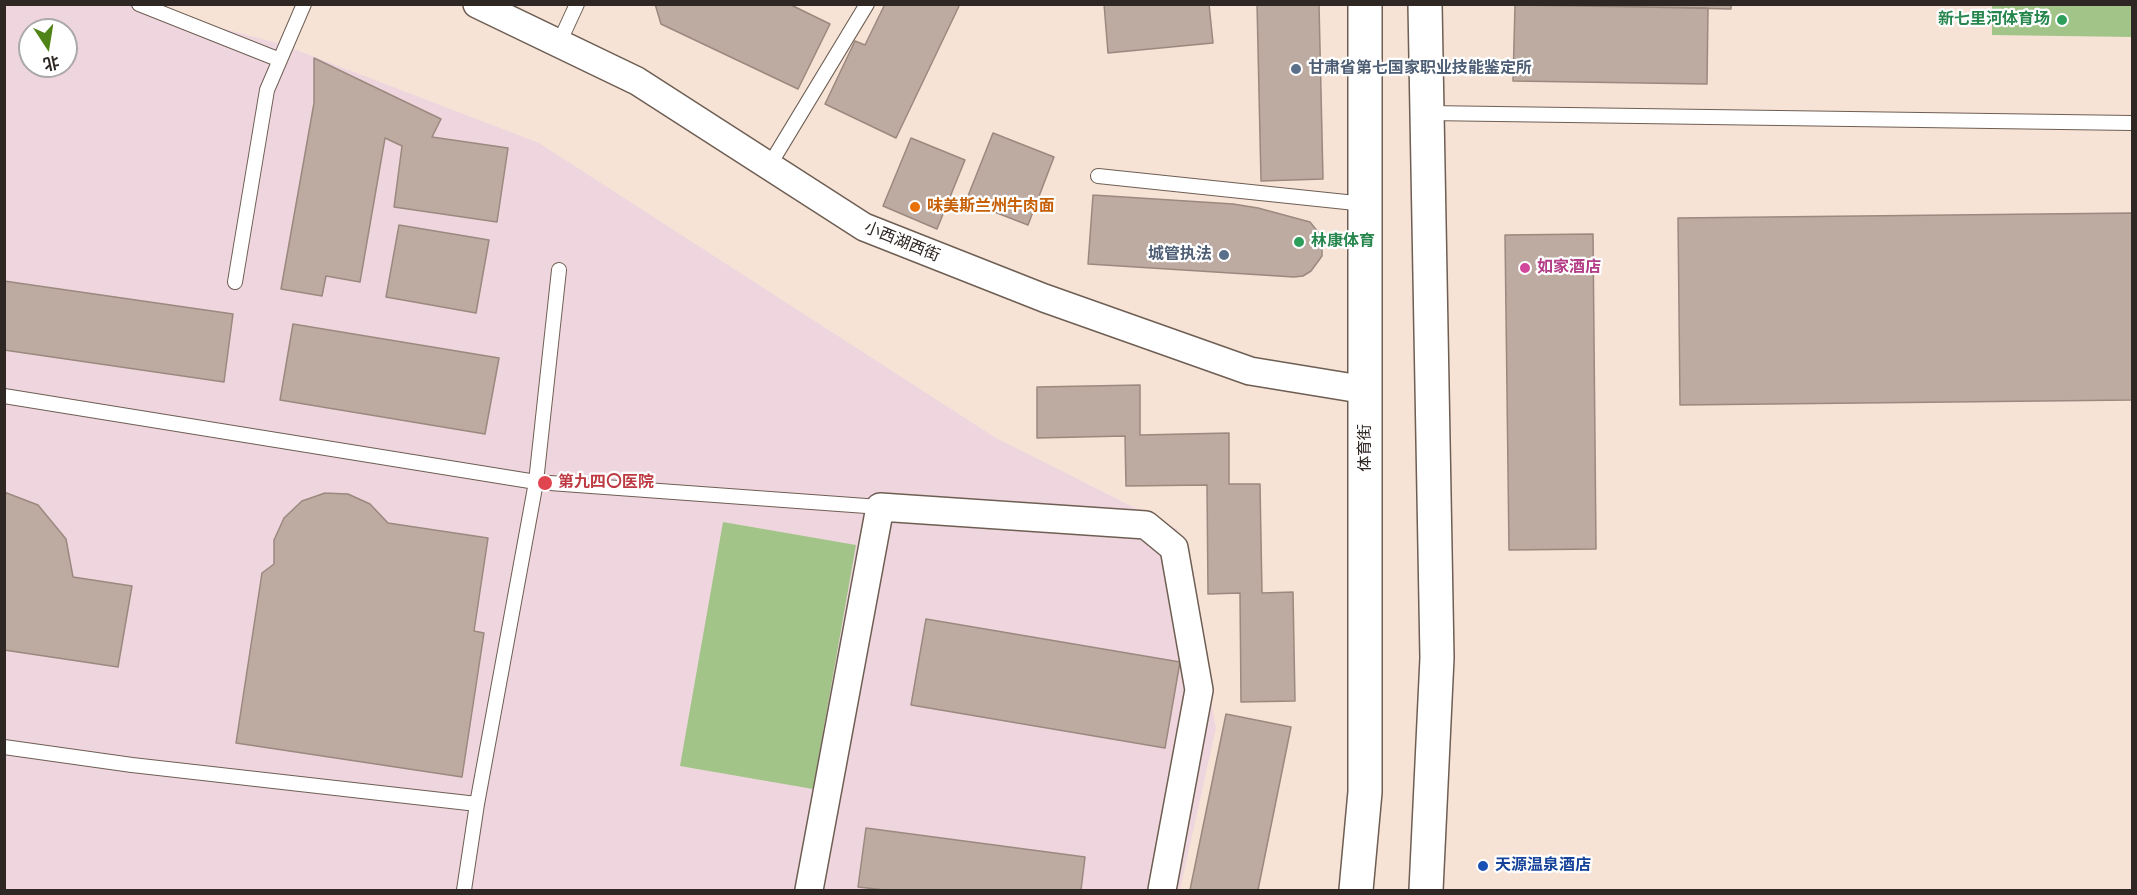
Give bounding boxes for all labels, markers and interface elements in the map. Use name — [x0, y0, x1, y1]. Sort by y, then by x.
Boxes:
place label: 新七里河体育场 — [1938, 10, 2050, 30]
marker: 新七里河体育场 — [2055, 13, 2069, 27]
north arrow — [18, 18, 78, 78]
text: 北 — [41, 51, 61, 76]
place label: 甘肃省第七国家职业技能鉴定所 — [1308, 59, 1532, 79]
marker: 甘肃省第七国家职业技能鉴定所 — [1289, 62, 1303, 76]
place label: 味美斯兰州牛肉面 — [927, 197, 1055, 217]
marker: 味美斯兰州牛肉面 — [908, 200, 922, 214]
street label: 小西湖西街 — [861, 218, 943, 266]
place label: 林康体育 — [1311, 232, 1375, 252]
marker: 林康体育 — [1292, 235, 1306, 249]
place label: 城管执法 — [1148, 245, 1212, 265]
marker: 城管执法 — [1217, 248, 1231, 262]
place label: 如家酒店 — [1537, 258, 1601, 278]
marker: 如家酒店 — [1518, 261, 1532, 275]
street label: 体育街 — [1356, 424, 1376, 472]
place label: 第九四〇医院 — [558, 473, 654, 493]
marker: 第九四〇医院 — [536, 474, 554, 492]
place label: 天源温泉酒店 — [1495, 856, 1591, 876]
marker: 天源温泉酒店 — [1476, 859, 1490, 873]

